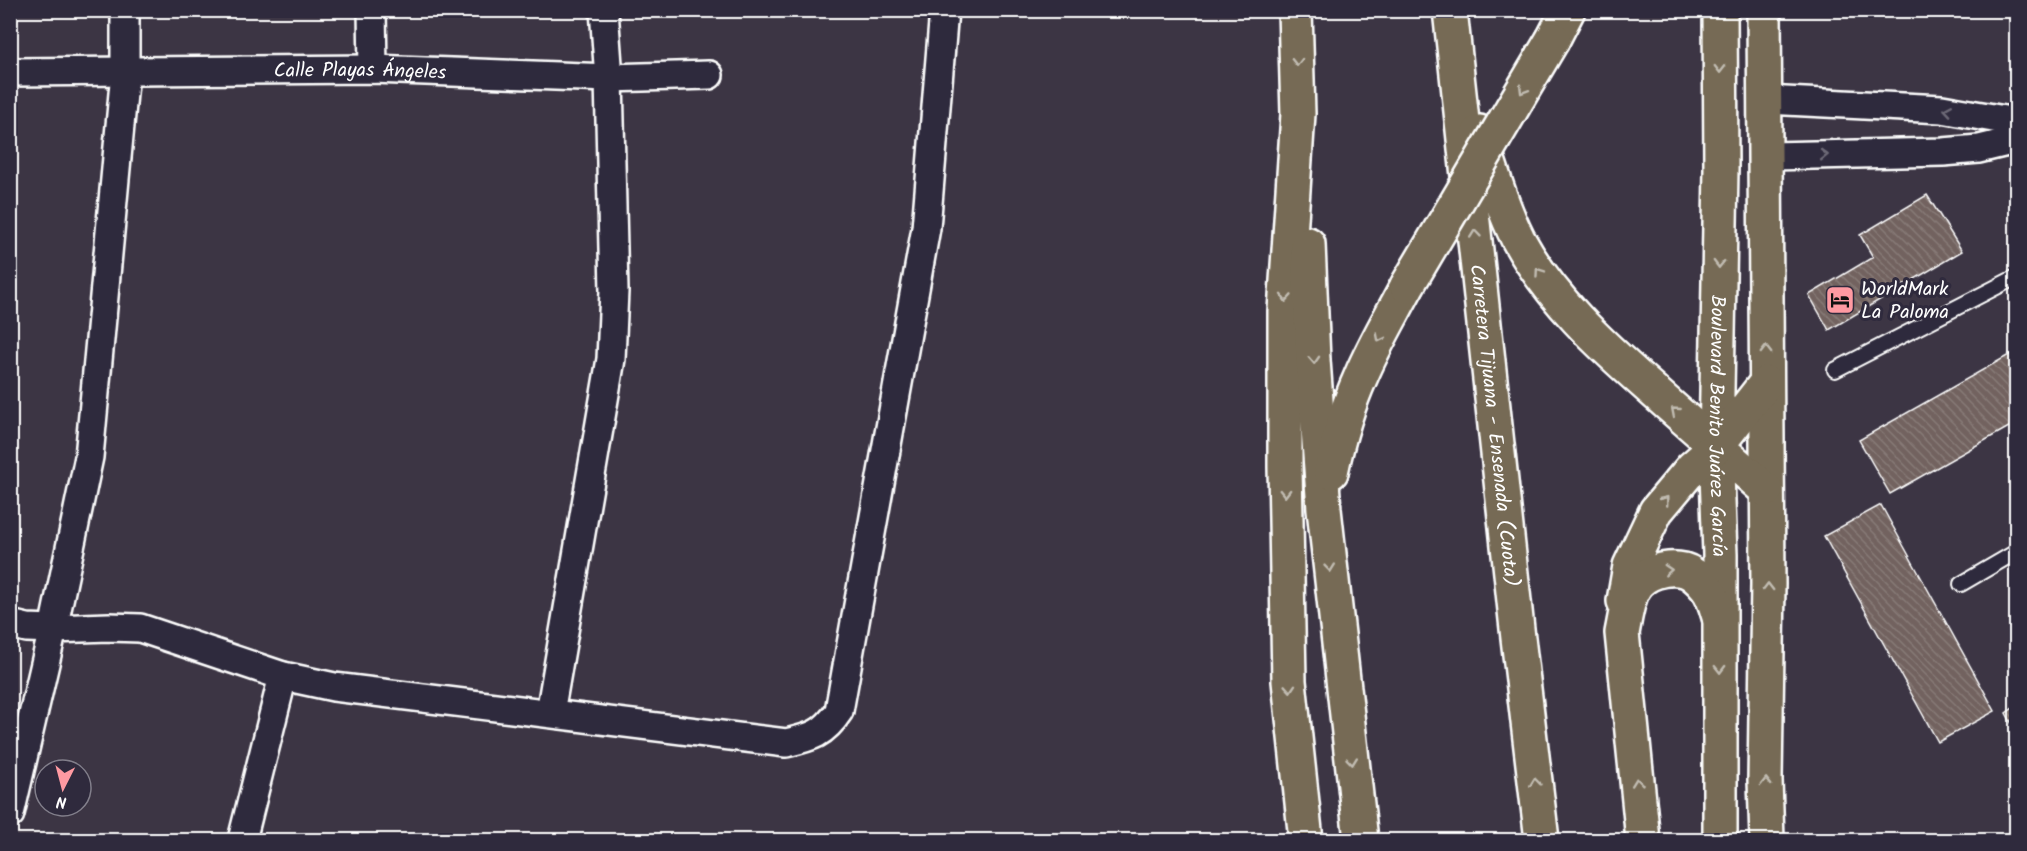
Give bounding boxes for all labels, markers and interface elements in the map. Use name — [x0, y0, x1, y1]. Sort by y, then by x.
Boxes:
street label: Calle Playas Ángeles — [274, 55, 447, 90]
one-way arrow — [1291, 58, 1303, 67]
one-way arrow — [1714, 64, 1726, 73]
one-way arrow — [1519, 84, 1531, 94]
one-way arrow — [1943, 104, 1953, 117]
one-way arrow — [1820, 148, 1829, 161]
one-way arrow — [1469, 229, 1482, 238]
one-way arrow — [1713, 259, 1725, 268]
street label: Carretera Tijuana - Ensenada (Cuota) — [1460, 263, 1526, 589]
one-way arrow — [1535, 267, 1546, 278]
place label: WorldMark La Paloma — [1861, 274, 1949, 329]
hotel icon: WorldMark La Paloma — [1824, 284, 1856, 316]
one-way arrow — [1280, 293, 1293, 302]
street label: Boulevard Benito Juárez García — [1698, 295, 1734, 558]
one-way arrow — [1376, 331, 1388, 342]
one-way arrow — [1760, 346, 1772, 355]
one-way arrow — [1307, 356, 1320, 365]
one-way arrow — [1671, 407, 1682, 418]
one-way arrow — [1279, 488, 1291, 497]
one-way arrow — [1657, 496, 1668, 507]
one-way arrow — [1323, 563, 1336, 572]
one-way arrow — [1663, 564, 1673, 577]
one-way arrow — [1762, 583, 1774, 592]
one-way arrow — [1714, 664, 1726, 673]
one-way arrow — [1283, 683, 1296, 692]
one-way arrow — [1345, 757, 1358, 766]
north arrow — [33, 758, 93, 818]
one-way arrow — [1530, 778, 1542, 787]
one-way arrow — [1631, 778, 1644, 787]
one-way arrow — [1759, 778, 1772, 787]
text: N — [55, 788, 68, 814]

